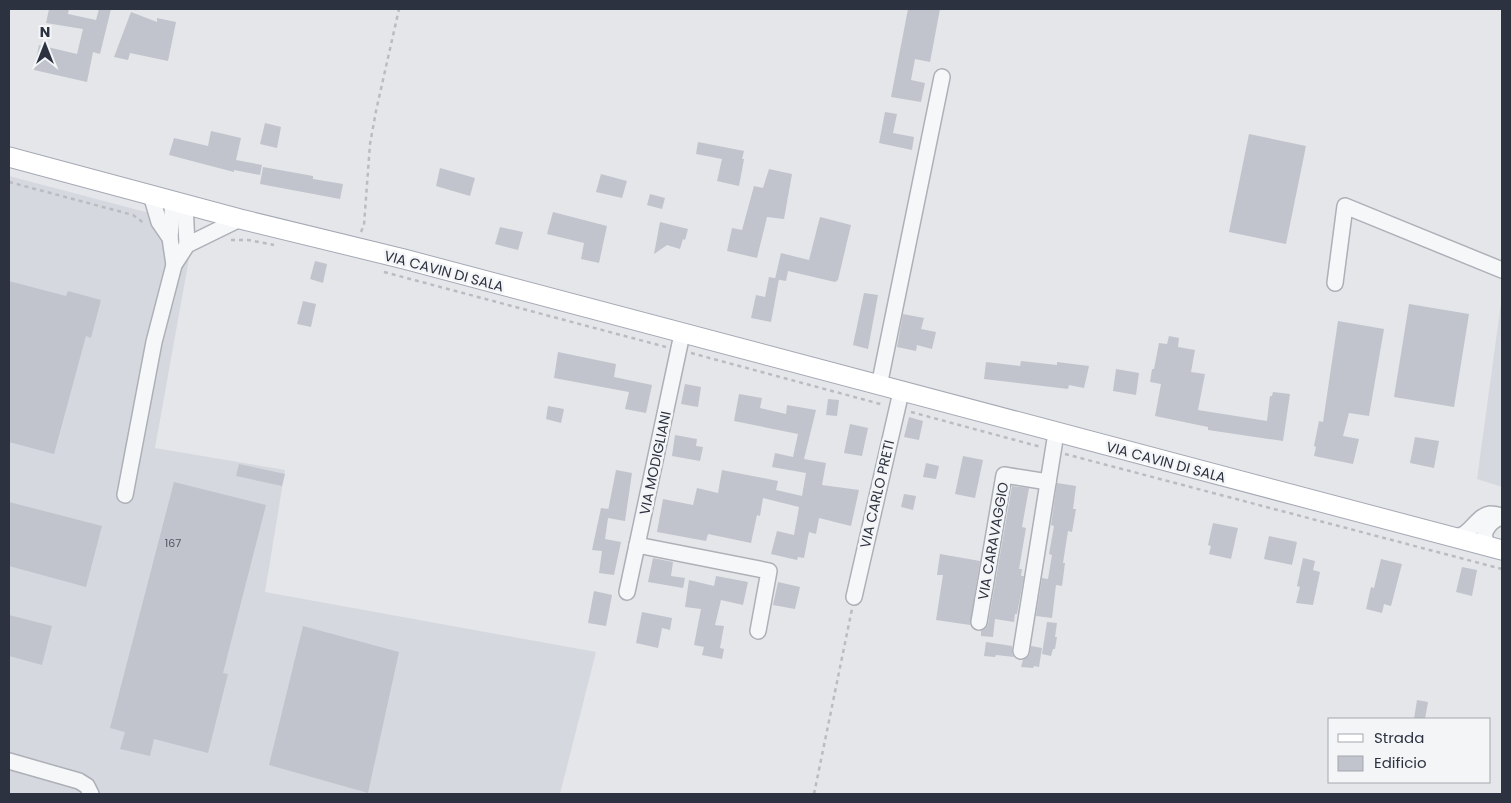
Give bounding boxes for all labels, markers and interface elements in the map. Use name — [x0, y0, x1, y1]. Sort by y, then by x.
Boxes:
north arrow — [20, 20, 70, 70]
text: N — [40, 22, 50, 42]
street label: VIA CAVIN DI SALA — [382, 245, 506, 297]
street label: VIA MODIGLIANI — [634, 409, 676, 517]
street label: VIA CAVIN DI SALA — [1104, 436, 1228, 488]
street label: VIA CARLO PRETI — [855, 438, 899, 550]
street label: VIA CARAVAGGIO — [973, 480, 1013, 602]
house number: 167 — [165, 535, 181, 551]
legend — [1328, 718, 1491, 783]
text: Strada — [1374, 727, 1424, 748]
text: Edificio — [1374, 752, 1427, 773]

